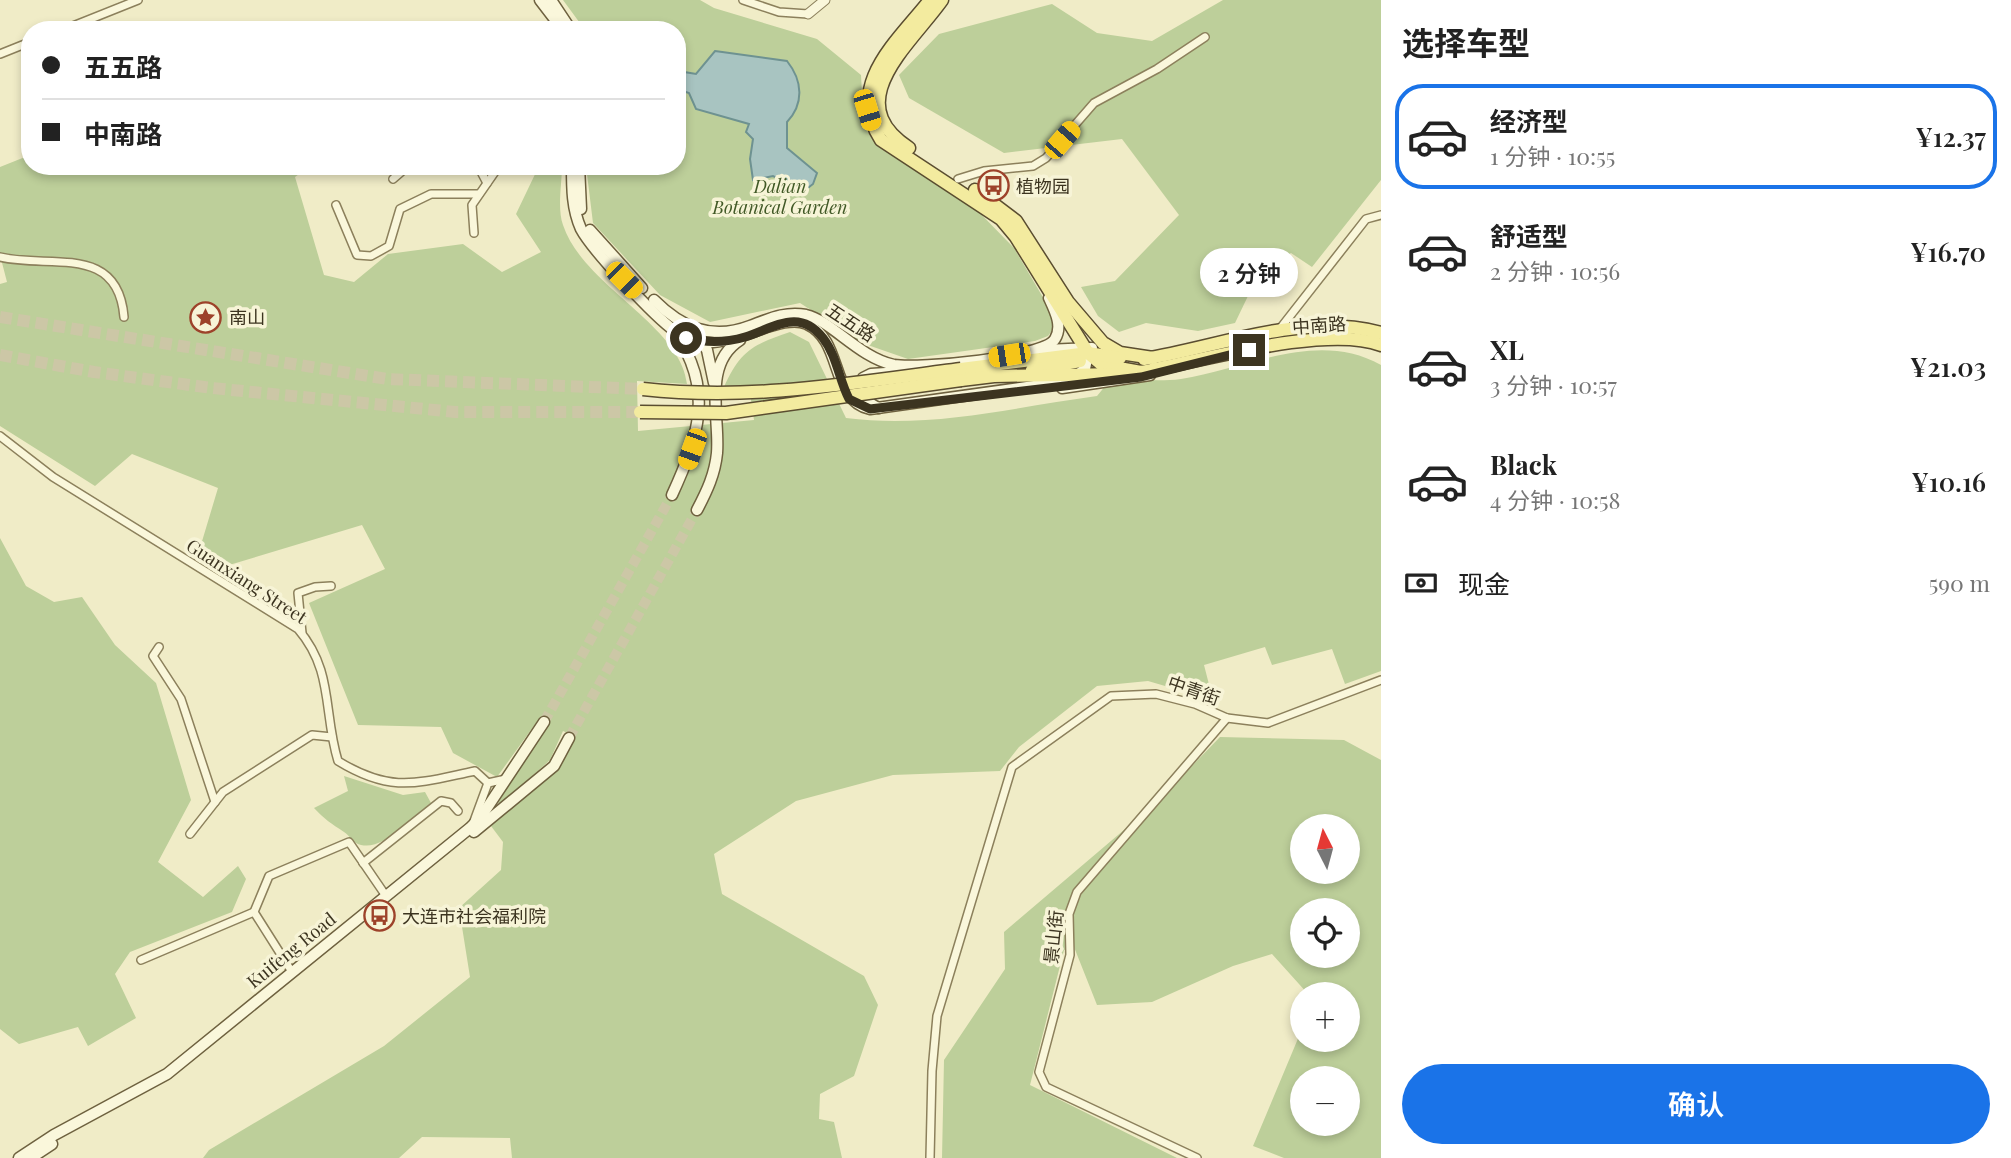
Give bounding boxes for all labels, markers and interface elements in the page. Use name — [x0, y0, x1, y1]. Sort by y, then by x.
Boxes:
text: 选择车型 — [1402, 20, 1530, 63]
text: 五五路 — [84, 49, 162, 84]
car — [851, 87, 884, 133]
text: 经济型 — [1490, 103, 1568, 138]
icon: car — [1406, 105, 1469, 168]
text: 中南路 — [84, 116, 162, 151]
car — [1041, 117, 1084, 163]
text: ¥12.37 — [1915, 119, 1986, 154]
text: 1 分钟 · 10:55 — [1490, 140, 1615, 171]
bus stop icon: 植物园 — [976, 169, 1010, 203]
park label: Dalian Botanical Garden — [712, 174, 847, 219]
place label: 植物园 — [1016, 174, 1070, 198]
text: 舒适型 — [1490, 218, 1568, 253]
icon: car — [1406, 220, 1469, 283]
text: ¥16.70 — [1910, 234, 1986, 269]
callout: 2 分钟 — [1200, 248, 1298, 298]
text: 2 分钟 · 10:56 — [1490, 255, 1620, 286]
text: 2 分钟 — [1217, 257, 1281, 288]
car — [602, 258, 647, 302]
street label: 五五路 — [822, 297, 880, 347]
place icon: 南山 — [189, 300, 223, 334]
place label: 南山 — [229, 305, 265, 329]
street label: 中南路 — [1291, 311, 1347, 339]
route start — [670, 322, 702, 354]
text: XL — [1490, 332, 1524, 367]
route end — [1233, 334, 1265, 366]
icon: car — [1406, 335, 1469, 398]
car — [987, 341, 1032, 369]
text: ¥21.03 — [1910, 349, 1986, 384]
text: 3 分钟 · 10:57 — [1490, 369, 1617, 400]
car — [675, 426, 710, 472]
text: Black — [1490, 447, 1557, 482]
icon: car — [1406, 450, 1469, 513]
text: ¥10.16 — [1911, 464, 1986, 499]
text: 4 分钟 · 10:58 — [1490, 484, 1621, 515]
street label: Guanxiang Street — [182, 533, 312, 629]
icon: cash — [1402, 564, 1440, 602]
text: 现金 — [1458, 566, 1510, 601]
text: 590 m — [1929, 567, 1990, 598]
street label: 中青街 — [1165, 670, 1223, 710]
north arrow — [1290, 814, 1360, 884]
map controls — [1290, 814, 1360, 1136]
button: locate — [1290, 898, 1360, 968]
bus stop icon: 大连市社会福利院 — [362, 899, 396, 933]
place label: 大连市社会福利院 — [402, 904, 546, 928]
street label: Kuifeng Road — [242, 906, 341, 993]
street label: 景山街 — [1038, 909, 1068, 965]
button: + — [1290, 982, 1360, 1052]
button: 确认 — [1402, 1064, 1990, 1144]
button: − — [1290, 1066, 1360, 1136]

